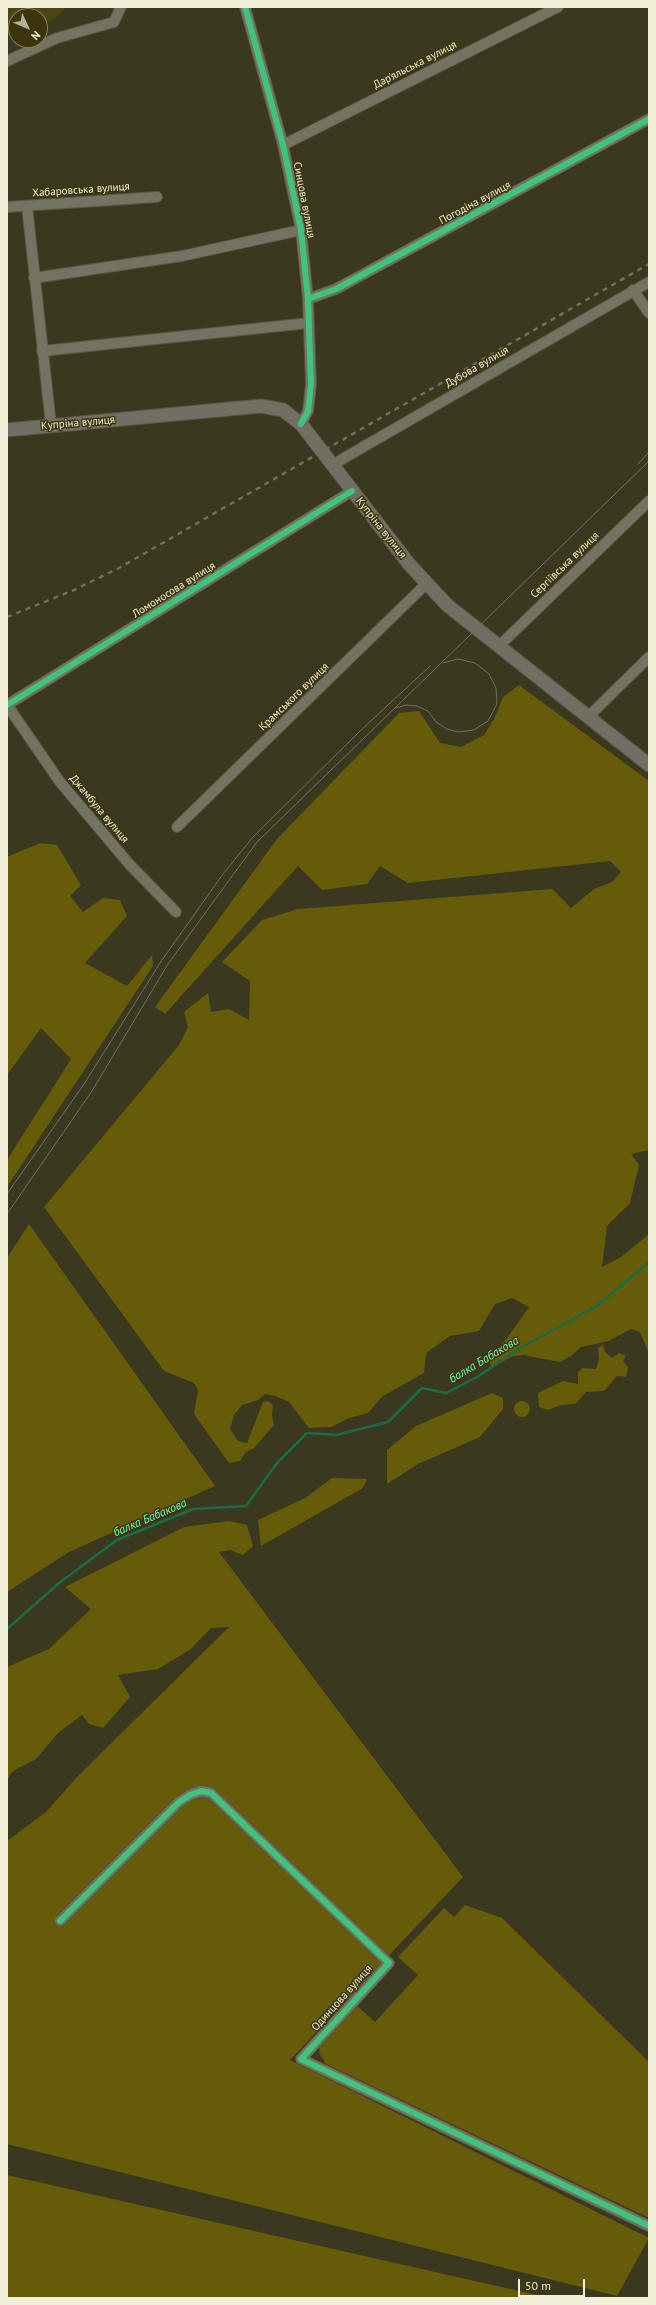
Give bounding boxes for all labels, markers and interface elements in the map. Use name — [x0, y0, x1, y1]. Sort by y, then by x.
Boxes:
north arrow — [8, 8, 48, 48]
text: N — [28, 28, 43, 43]
street label: Дар’яльська вулиця — [371, 38, 459, 92]
street label: Синцова вулиця — [290, 161, 318, 239]
street label: Погодіна вулиця — [437, 179, 513, 227]
street label: Хабаровська вулиця — [32, 180, 130, 200]
street label: Дубова вулиця — [443, 343, 511, 391]
street label: Купріна вулиця — [40, 413, 116, 433]
street label: Купріна вулиця — [353, 495, 409, 561]
street label: Сергіївська вулиця — [528, 529, 602, 601]
street label: Ломоносова вулиця — [130, 559, 218, 621]
street label: Крамського вулиця — [256, 660, 332, 734]
street label: Джамбула вулиця — [67, 772, 131, 846]
water label: балка Бабакова — [447, 1334, 521, 1386]
water label: балка Бабакова — [111, 1496, 189, 1540]
street label: Одинцова вулиця — [309, 1962, 375, 2034]
scale bar — [520, 2271, 587, 2297]
text: 50 m — [525, 2278, 551, 2293]

